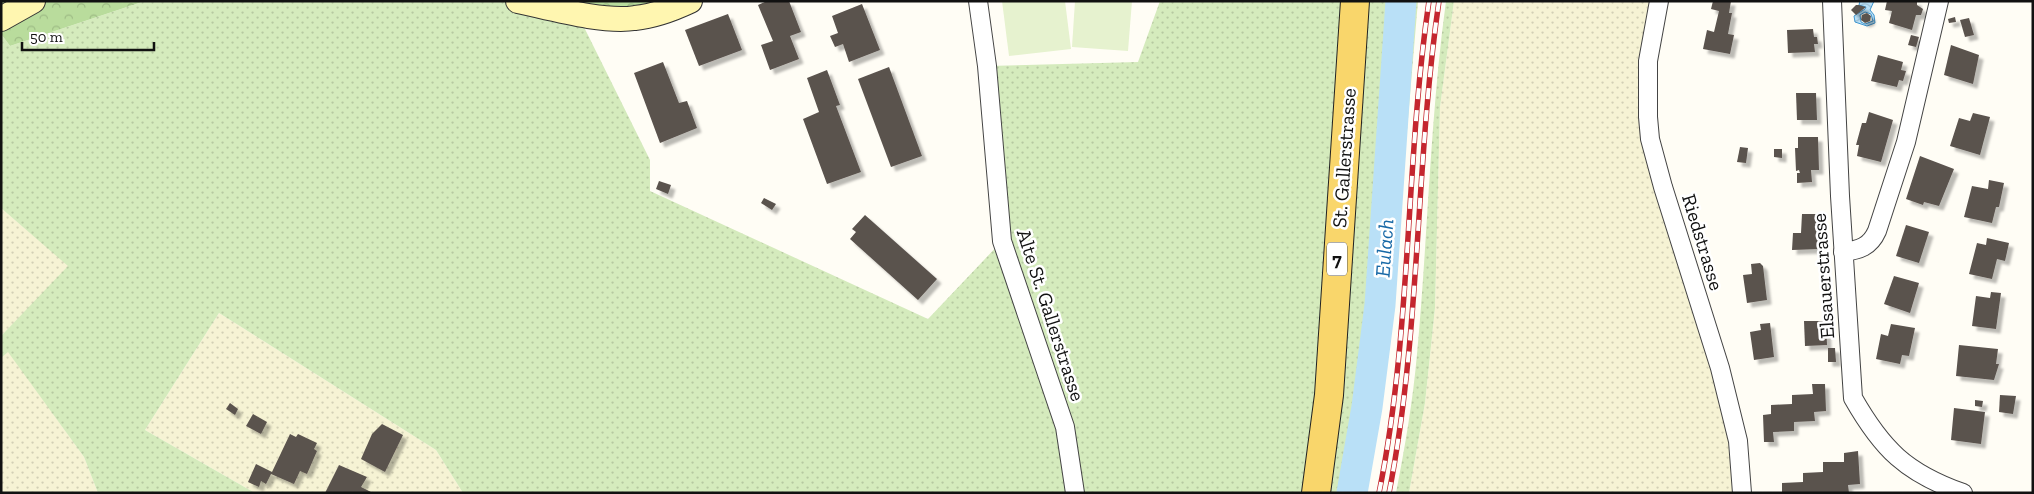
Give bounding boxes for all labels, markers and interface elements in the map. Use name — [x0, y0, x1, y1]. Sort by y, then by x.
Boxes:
scale bar — [22, 20, 155, 52]
text: 50 m — [30, 28, 63, 46]
street label: St. Gallerstrasse — [1327, 87, 1361, 229]
street label: Riedstrasse — [1677, 191, 1729, 293]
street label: Elsauerstrasse — [1807, 212, 1839, 340]
water label: Eulach — [1369, 218, 1399, 278]
street label: Alte St. Gallerstrasse — [1012, 226, 1090, 404]
road number: 7 — [1327, 242, 1347, 276]

